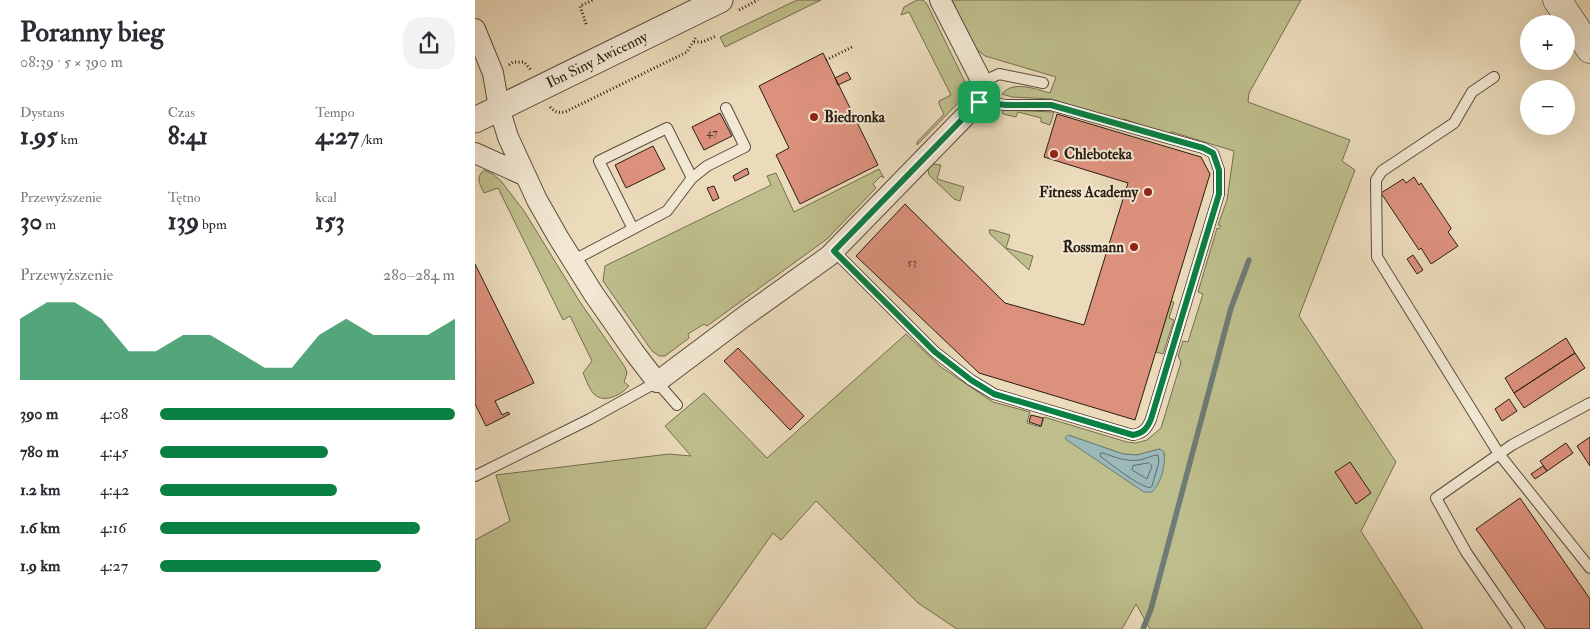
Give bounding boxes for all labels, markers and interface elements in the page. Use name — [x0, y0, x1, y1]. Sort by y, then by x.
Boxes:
text: Poranny bieg — [20, 15, 164, 50]
map controls — [1520, 15, 1575, 135]
button: + — [1520, 15, 1575, 70]
button: share — [403, 17, 455, 69]
street label: Ibn Siny Awicenny — [543, 27, 651, 93]
text: 08:39 · 5 × 390 m — [20, 52, 123, 72]
button: − — [1520, 80, 1575, 135]
pin — [958, 81, 1000, 123]
icon: arrive — [965, 88, 993, 116]
text: Dystans — [20, 104, 65, 121]
text: Czas — [168, 104, 195, 121]
text: Tempo — [315, 104, 354, 121]
place label: Biedronka — [824, 108, 886, 127]
marker: Biedronka — [808, 111, 820, 123]
text: 1.95 — [20, 121, 58, 152]
text: 8:41 — [168, 121, 208, 152]
text: 4:27 — [315, 121, 359, 152]
house number: 47 — [706, 125, 718, 140]
text: km — [58, 131, 78, 148]
text: /km — [359, 131, 383, 148]
place label: Chleboteka — [1064, 145, 1133, 164]
marker: Chleboteka — [1048, 148, 1060, 160]
place label: Fitness Academy — [1039, 183, 1139, 203]
marker: Fitness Academy — [1142, 186, 1154, 198]
text: Przewyższenie — [20, 189, 102, 206]
text: Tętno — [168, 189, 201, 206]
text: kcal — [315, 189, 337, 206]
text: 30 — [20, 206, 42, 237]
text: 139 — [168, 206, 199, 237]
text: 153 — [315, 206, 345, 237]
text: m — [42, 216, 56, 233]
text: bpm — [199, 216, 227, 233]
place label: Rossmann — [1063, 238, 1124, 257]
marker: Rossmann — [1128, 241, 1140, 253]
house number: 53 — [907, 255, 917, 270]
text: Przewyższenie — [20, 265, 113, 285]
text: 280–284 m — [383, 265, 455, 285]
text: 390 m — [20, 404, 58, 424]
text: 4:08 — [100, 404, 128, 424]
text: 780 m — [20, 442, 59, 462]
text: 4:45 — [100, 442, 128, 462]
text: 1.2 km — [20, 480, 60, 500]
text: 4:42 — [100, 480, 129, 500]
text: 1.6 km — [20, 518, 60, 538]
text: 4:16 — [100, 518, 126, 538]
text: 1.9 km — [20, 556, 60, 576]
text: 4:27 — [100, 556, 128, 576]

